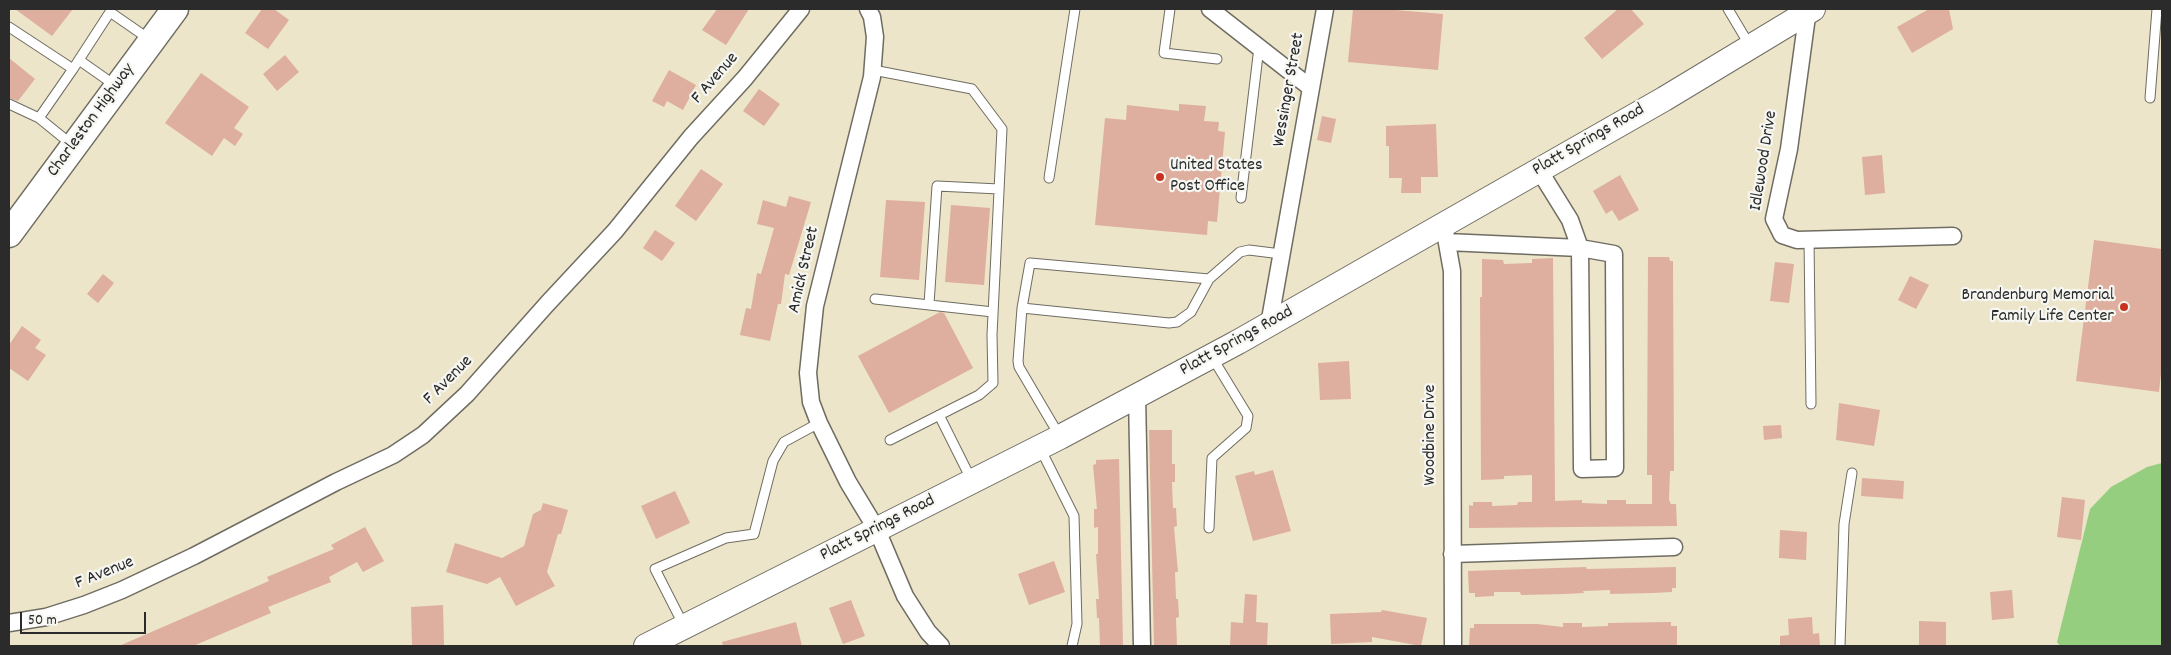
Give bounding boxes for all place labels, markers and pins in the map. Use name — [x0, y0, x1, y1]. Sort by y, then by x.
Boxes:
place label: United States Post Office — [1170, 156, 1263, 198]
marker: United States Post Office — [1154, 171, 1166, 183]
place label: Brandenburg Memorial Family Life Center — [1962, 286, 2114, 328]
marker: Brandenburg Memorial Family Life Center — [2118, 301, 2130, 313]

